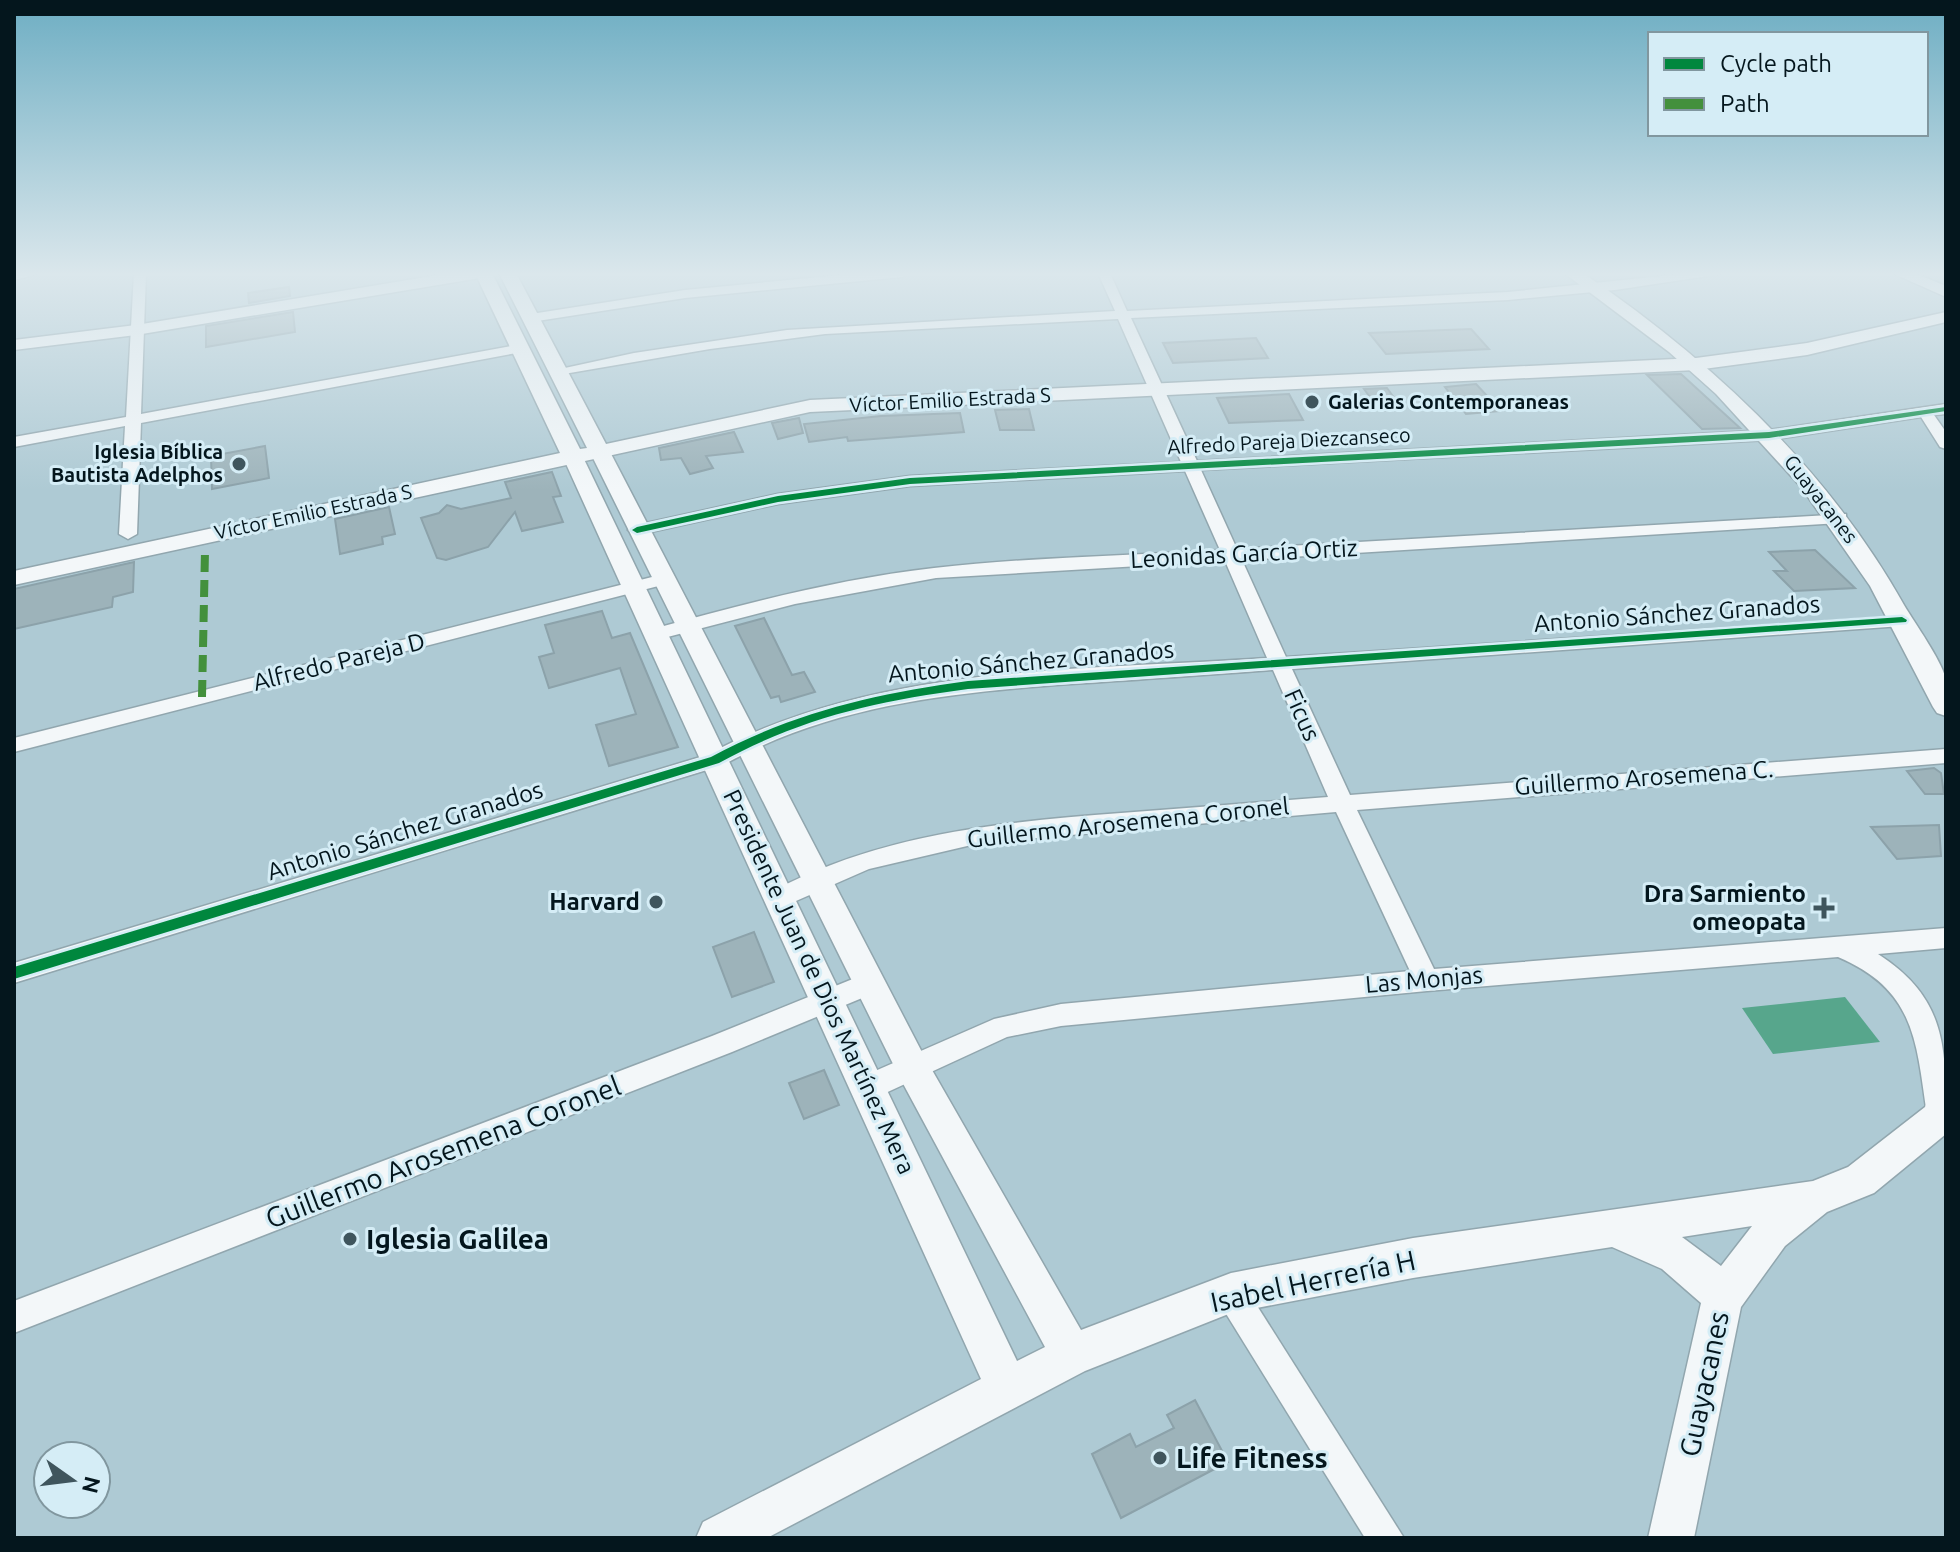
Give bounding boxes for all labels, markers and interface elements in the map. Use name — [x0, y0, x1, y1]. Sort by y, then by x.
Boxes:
legend — [1648, 32, 1928, 136]
text: Cycle path — [1720, 50, 1832, 77]
text: Path — [1720, 90, 1770, 117]
street label: Víctor Emilio Estrada S — [849, 383, 1051, 416]
place label: Galerias Contemporaneas — [1328, 390, 1569, 413]
marker: Galerias Contemporaneas — [1303, 393, 1321, 411]
street label: Alfredo Pareja Diezcanseco — [1167, 423, 1411, 458]
place label: Iglesia Bíblica Bautista Adelphos — [51, 440, 223, 486]
street label: Guayacanes — [1780, 450, 1863, 547]
marker: Iglesia Bíblica Bautista Adelphos — [230, 455, 248, 473]
street label: Víctor Emilio Estrada S — [212, 479, 414, 544]
street label: Leonidas García Ortiz — [1130, 534, 1358, 573]
street label: Antonio Sánchez Granados — [1533, 590, 1821, 637]
street label: Alfredo Pareja D — [250, 627, 428, 696]
street label: Antonio Sánchez Granados — [887, 636, 1175, 687]
street label: Ficus — [1279, 685, 1326, 745]
street label: Guillermo Arosemena C. — [1514, 755, 1774, 800]
street label: Antonio Sánchez Granados — [264, 776, 546, 885]
street label: Presidente Juan de Dios Martínez Mera — [718, 785, 921, 1178]
street label: Guillermo Arosemena Coronel — [966, 792, 1290, 853]
place label: Dra Sarmiento omeopata — [1644, 880, 1806, 935]
place label: Harvard — [549, 888, 640, 915]
marker: Harvard — [647, 893, 665, 911]
marker: Dra Sarmiento omeopata — [1813, 897, 1835, 919]
street label: Las Monjas — [1364, 961, 1484, 998]
street label: Guillermo Arosemena Coronel — [261, 1069, 625, 1234]
place label: Iglesia Galilea — [366, 1223, 549, 1254]
marker: Iglesia Galilea — [341, 1230, 359, 1248]
street label: Isabel Herrería H — [1208, 1244, 1418, 1317]
street label: Guayacanes — [1673, 1308, 1734, 1459]
north arrow — [32, 1440, 112, 1520]
place label: Life Fitness — [1176, 1442, 1328, 1473]
marker: Life Fitness — [1151, 1449, 1169, 1467]
text: N — [78, 1474, 106, 1496]

